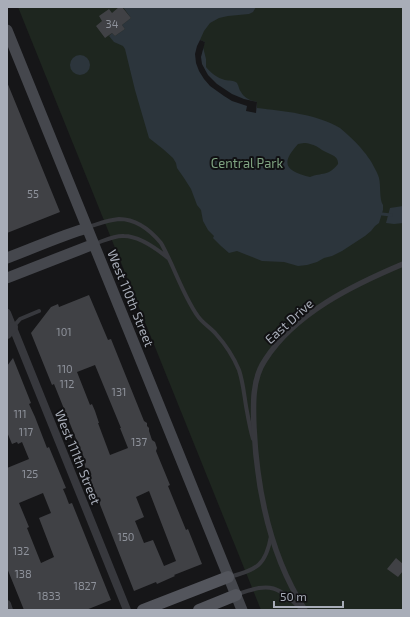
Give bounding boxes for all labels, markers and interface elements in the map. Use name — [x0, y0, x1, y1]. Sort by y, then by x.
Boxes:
house number: 34 — [106, 17, 119, 30]
park label: Central Park — [211, 155, 284, 171]
house number: 55 — [27, 187, 39, 200]
street label: West 110th Street — [104, 247, 158, 349]
street label: East Drive — [261, 295, 317, 347]
house number: 101 — [56, 325, 72, 338]
house number: 110 — [57, 362, 73, 375]
house number: 112 — [60, 377, 74, 390]
house number: 131 — [112, 385, 126, 398]
house number: 111 — [13, 407, 27, 420]
street label: West 111th Street — [52, 407, 104, 507]
house number: 117 — [19, 425, 34, 438]
house number: 137 — [131, 435, 147, 448]
house number: 125 — [22, 467, 38, 480]
house number: 150 — [118, 530, 134, 543]
house number: 132 — [13, 544, 29, 557]
house number: 138 — [14, 567, 32, 580]
house number: 1827 — [74, 579, 97, 592]
scale bar — [274, 583, 343, 609]
house number: 1833 — [37, 589, 61, 602]
text: 50 m — [280, 589, 307, 603]

